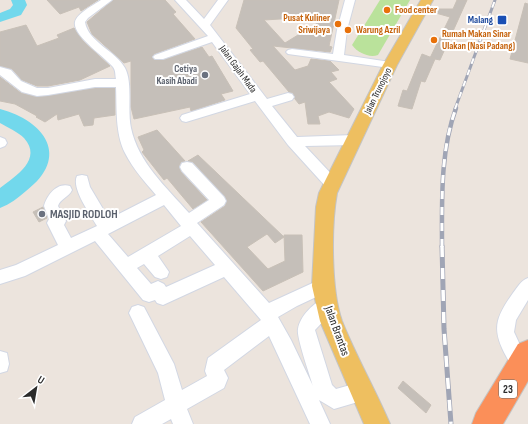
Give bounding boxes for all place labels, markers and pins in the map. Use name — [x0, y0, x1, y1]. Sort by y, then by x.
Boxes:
place label: Food center — [395, 4, 437, 16]
marker: Food center — [382, 5, 392, 15]
place label: Pusat Kuliner Sriwijaya — [283, 12, 330, 36]
place label: Malang — [468, 14, 494, 26]
marker: Malang — [496, 14, 508, 26]
marker: Pusat Kuliner Sriwijaya — [333, 19, 343, 29]
place label: Warung Azril — [356, 24, 400, 36]
marker: Warung Azril — [343, 25, 353, 35]
place label: Rumah Makan Sinar Ulakan (Nasi Padang) — [442, 28, 515, 52]
marker: Rumah Makan Sinar Ulakan (Nasi Padang) — [429, 35, 439, 45]
place label: Cetiya Kasih Abadi — [157, 63, 197, 87]
marker: Cetiya Kasih Abadi — [200, 70, 210, 80]
place label: MASJID RODLOH — [50, 207, 118, 222]
marker: MASJID RODLOH — [37, 209, 47, 219]

